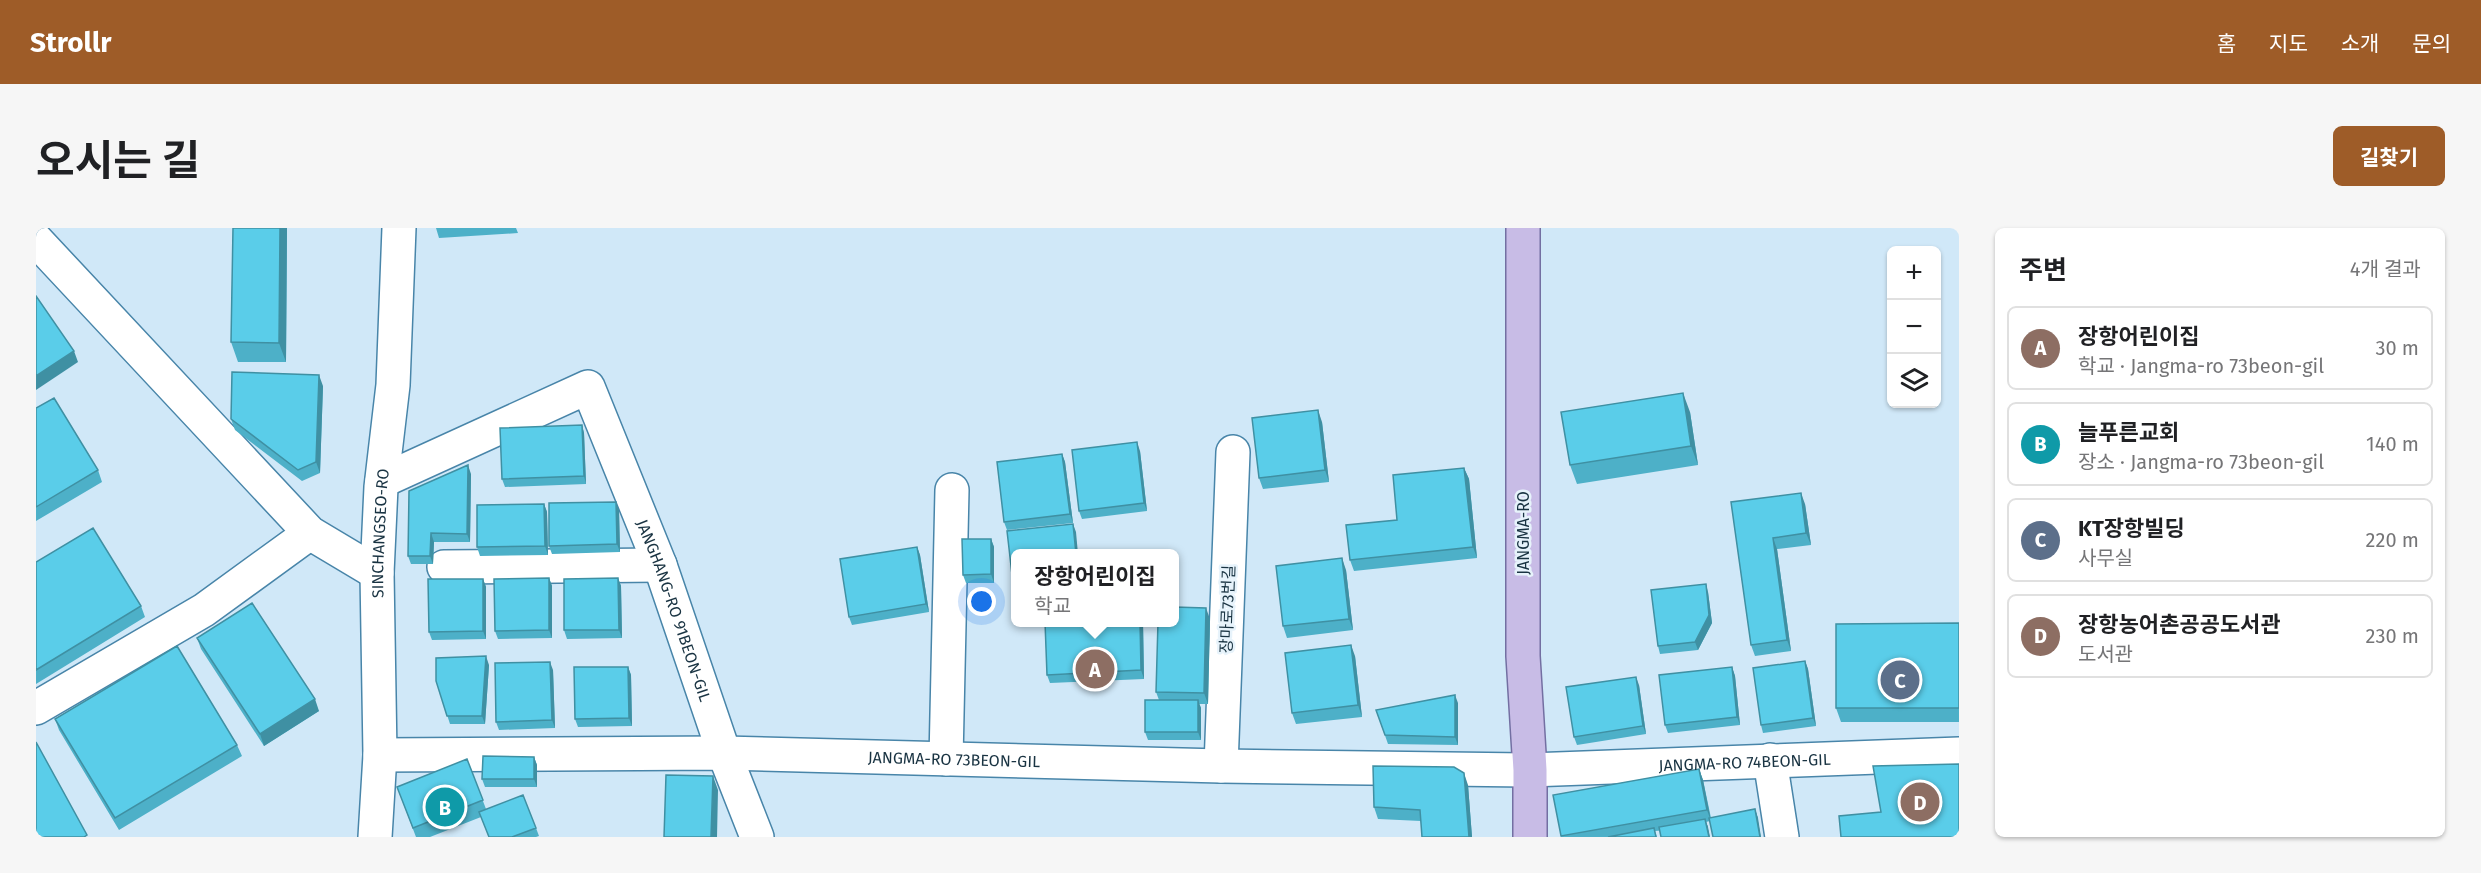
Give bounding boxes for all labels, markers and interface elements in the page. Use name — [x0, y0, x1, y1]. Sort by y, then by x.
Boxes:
text: Strollr — [30, 26, 111, 59]
text: 홈 — [2217, 31, 2236, 57]
text: 지도 — [2269, 31, 2308, 57]
text: 소개 — [2341, 31, 2379, 57]
text: 문의 — [2412, 31, 2451, 57]
button: 길찾기 — [2333, 126, 2445, 186]
text: 오시는 길 — [36, 136, 201, 186]
map controls — [1887, 246, 1941, 408]
button: + — [1887, 246, 1941, 300]
text: 주변 — [2019, 255, 2067, 286]
text: 4개 결과 — [2350, 257, 2421, 281]
button: − — [1887, 300, 1941, 354]
text: 장항어린이집 — [2078, 323, 2199, 350]
text: A — [2035, 336, 2046, 360]
text: 30 m — [2375, 336, 2419, 360]
button: layers — [1887, 354, 1941, 408]
text: 학교 · Jangma-ro 73beon-gil — [2078, 354, 2324, 378]
text: 늘푸른교회 — [2078, 419, 2179, 446]
text: B — [2034, 432, 2047, 456]
text: 140 m — [2366, 432, 2419, 456]
text: 장소 · Jangma-ro 73beon-gil — [2078, 450, 2324, 474]
street label: SINCHANGSEO-RO — [368, 467, 393, 598]
street label: JANGMA-RO — [1514, 491, 1533, 575]
text: KT장항빌딩 — [2078, 515, 2185, 542]
street label: JANGHANG-RO 91BEON-GIL — [633, 517, 715, 704]
text: C — [2035, 528, 2046, 552]
text: 220 m — [2366, 528, 2419, 552]
text: 사무실 — [2078, 546, 2133, 570]
popup — [1011, 549, 1179, 627]
text: 장항어린이집 — [1034, 563, 1156, 590]
street label: 장마로73번길 — [1216, 564, 1239, 654]
your location — [967, 587, 996, 616]
text: 학교 — [1034, 594, 1071, 618]
text: 장항농어촌공공도서관 — [2078, 611, 2280, 638]
text: D — [2034, 624, 2047, 648]
text: 230 m — [2366, 624, 2419, 648]
text: 도서관 — [2078, 642, 2133, 666]
pin: A — [1076, 646, 1114, 692]
pin: C — [1880, 658, 1920, 702]
street label: JANGMA-RO 73BEON-GIL — [868, 748, 1040, 771]
street label: JANGMA-RO 74BEON-GIL — [1658, 750, 1831, 775]
pin: D — [1900, 780, 1940, 824]
pin: B — [426, 784, 464, 830]

